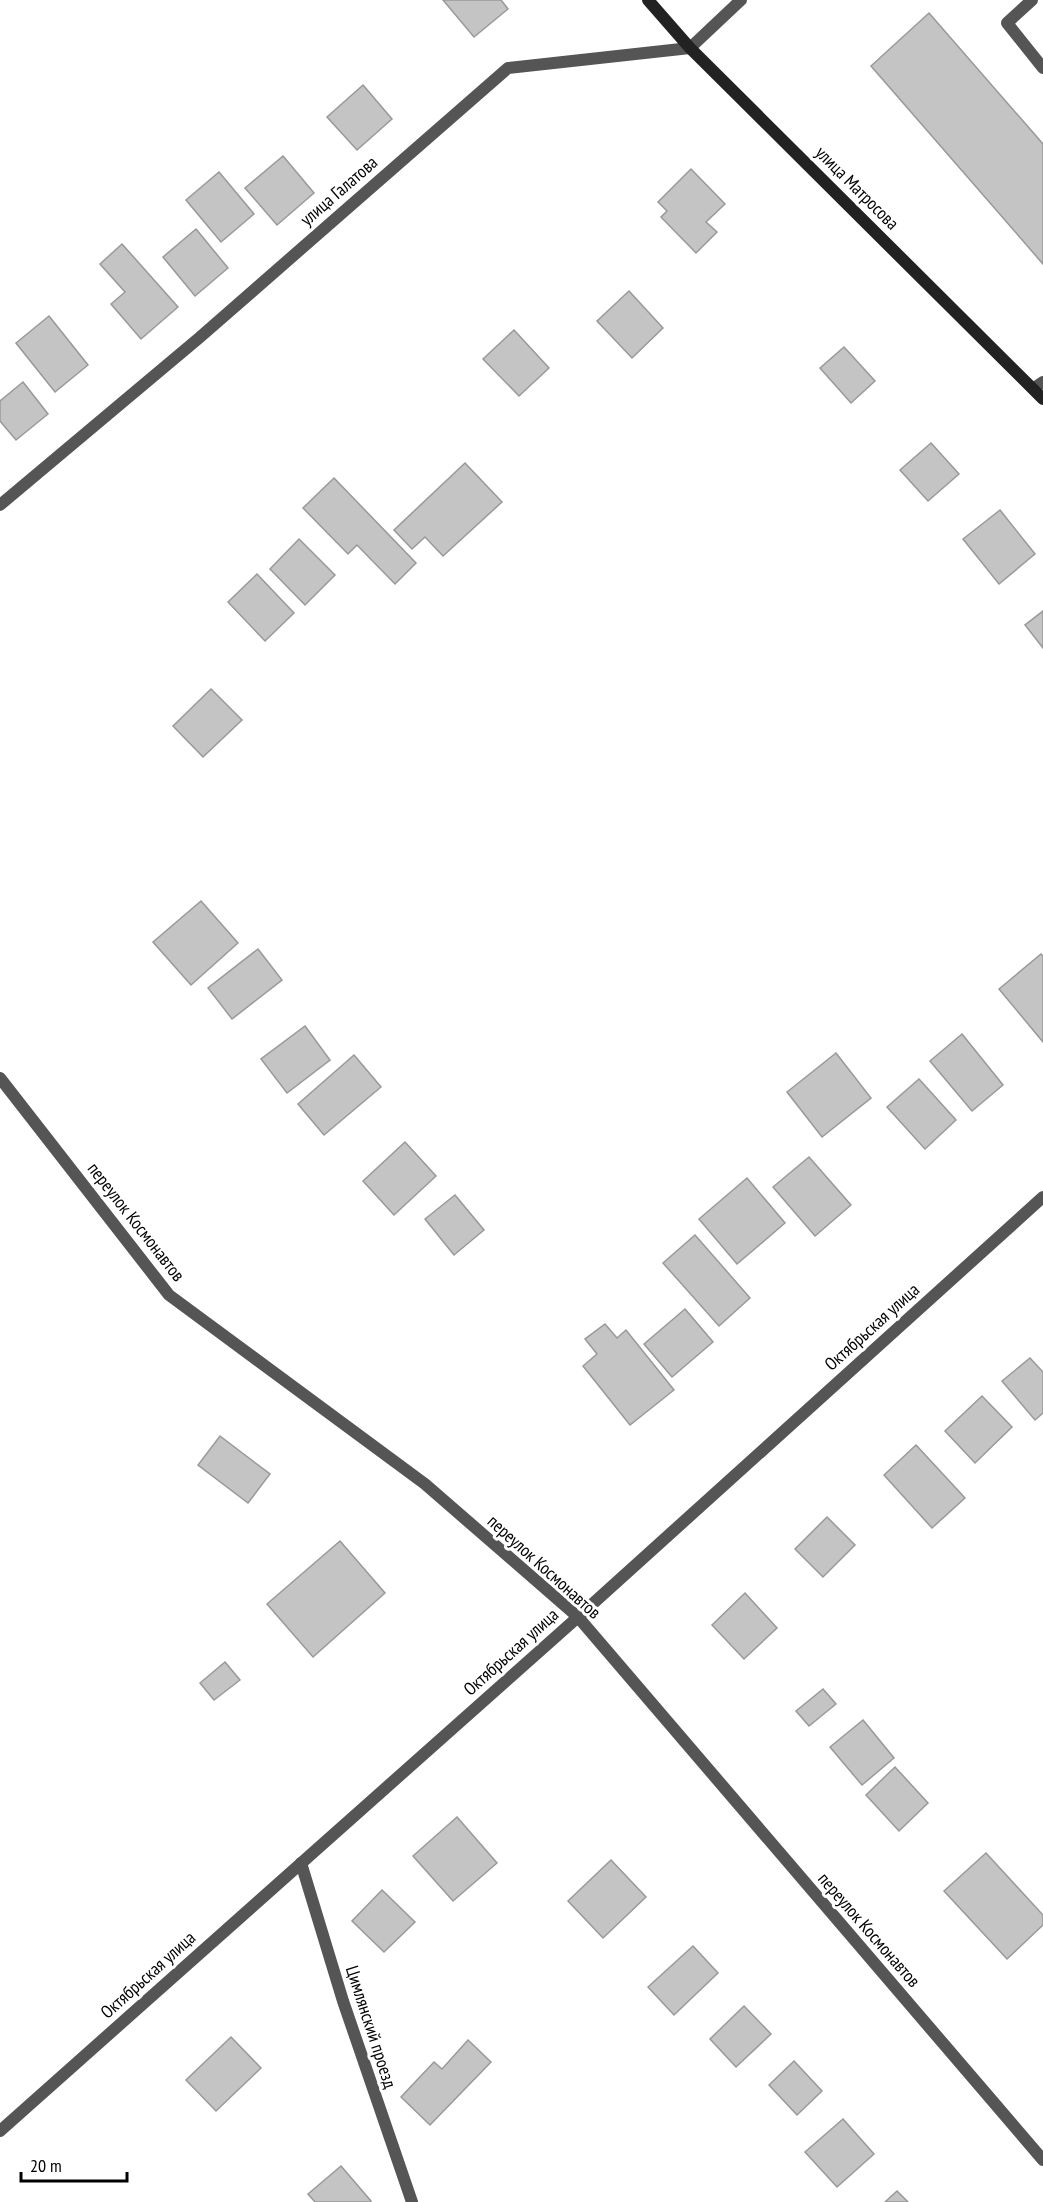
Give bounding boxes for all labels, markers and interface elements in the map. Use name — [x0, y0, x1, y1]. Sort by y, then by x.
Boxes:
street label: улица Матросова — [811, 141, 904, 234]
street label: улица Галатова — [295, 151, 382, 230]
street label: переулок Космонавтов — [83, 1158, 190, 1286]
street label: Октябрьская улица — [819, 1278, 924, 1375]
street label: переулок Космонавтов — [483, 1510, 606, 1624]
street label: Октябрьская улица — [458, 1603, 563, 1700]
street label: переулок Космонавтов — [813, 1867, 926, 1992]
street label: Октябрьская улица — [95, 1926, 200, 2023]
street label: Цимлянский проезд — [341, 1963, 402, 2091]
scale bar — [21, 2145, 128, 2183]
text: 20 m — [30, 2154, 62, 2177]

